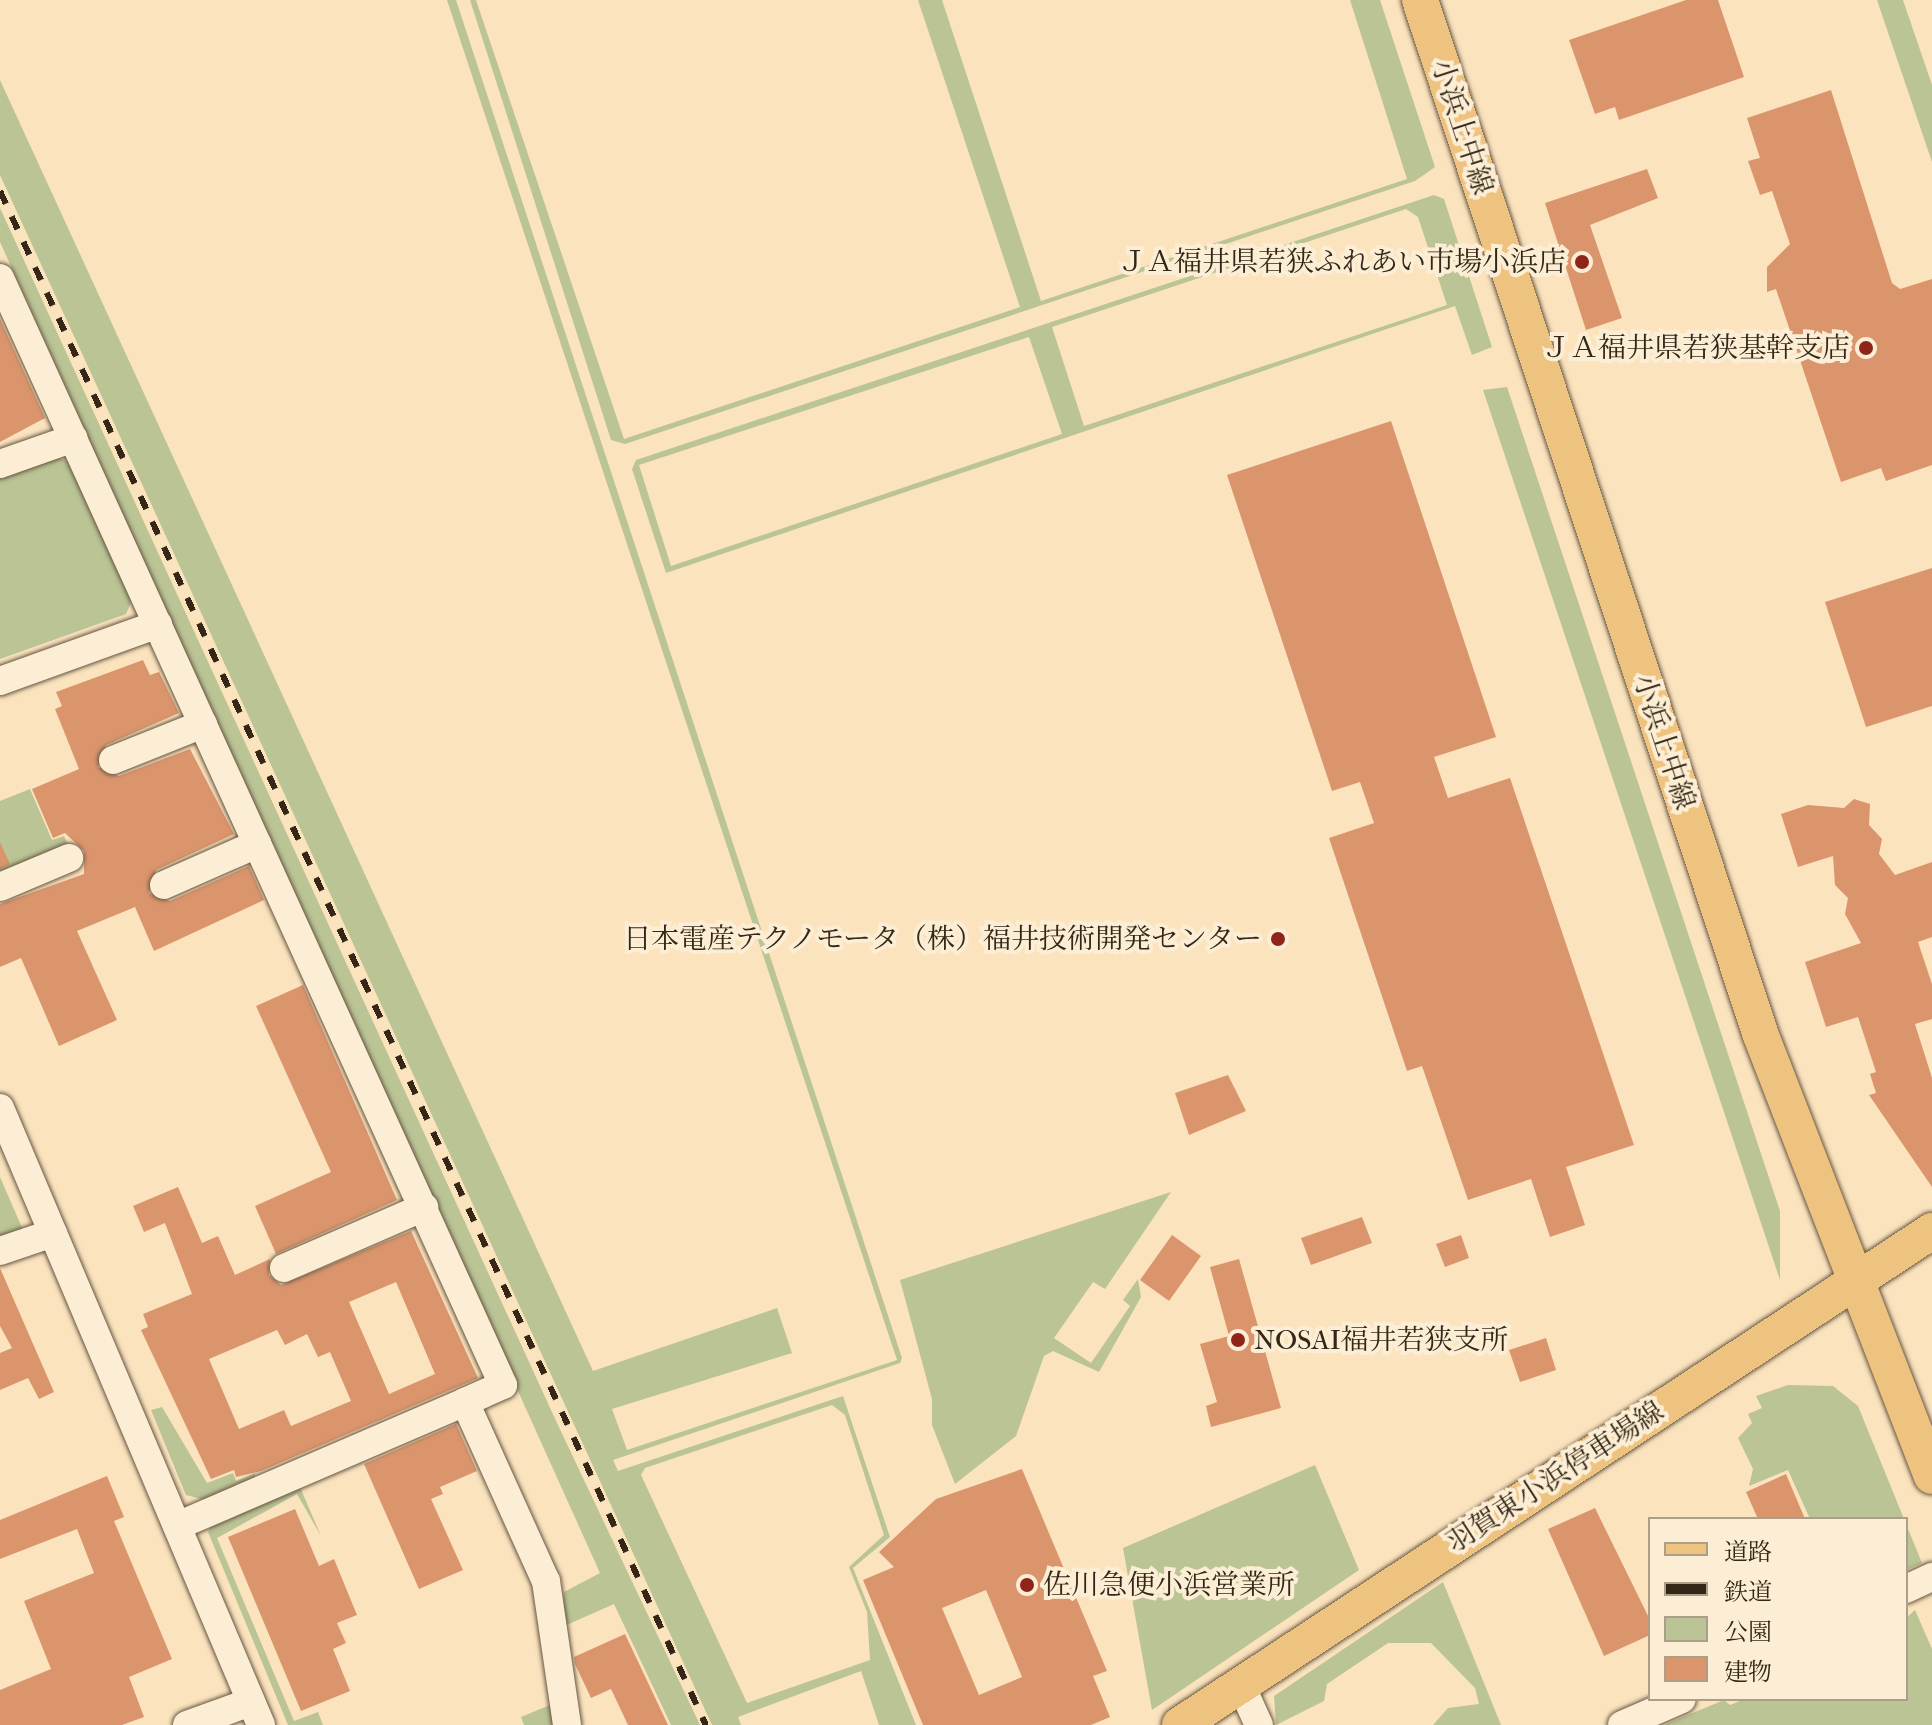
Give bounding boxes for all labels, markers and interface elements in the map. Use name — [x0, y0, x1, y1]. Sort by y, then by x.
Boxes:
street label: 小浜上中線 — [1424, 55, 1500, 199]
place label: ＪＡ福井県若狭ふれあい市場小浜店 — [1118, 245, 1566, 279]
marker: ＪＡ福井県若狭ふれあい市場小浜店 — [1573, 253, 1591, 271]
place label: ＪＡ福井県若狭基幹支店 — [1542, 331, 1850, 365]
marker: ＪＡ福井県若狭基幹支店 — [1857, 339, 1875, 357]
street label: 小浜上中線 — [1626, 670, 1702, 814]
place label: 日本電産テクノモータ（株）福井技術開発センター — [619, 922, 1262, 956]
marker: 日本電産テクノモータ（株）福井技術開発センター — [1269, 930, 1287, 948]
place label: NOSAI福井若狭支所 — [1254, 1323, 1509, 1357]
marker: NOSAI福井若狭支所 — [1229, 1331, 1247, 1349]
street label: 羽賀東小浜停車場線 — [1440, 1394, 1670, 1560]
legend — [1648, 1517, 1908, 1701]
text: 道路 — [1724, 1538, 1772, 1566]
place label: 佐川急便小浜営業所 — [1043, 1568, 1295, 1602]
marker: 佐川急便小浜営業所 — [1018, 1576, 1036, 1594]
text: 鉄道 — [1724, 1578, 1772, 1606]
text: 公園 — [1724, 1618, 1772, 1646]
text: 建物 — [1724, 1658, 1772, 1686]

